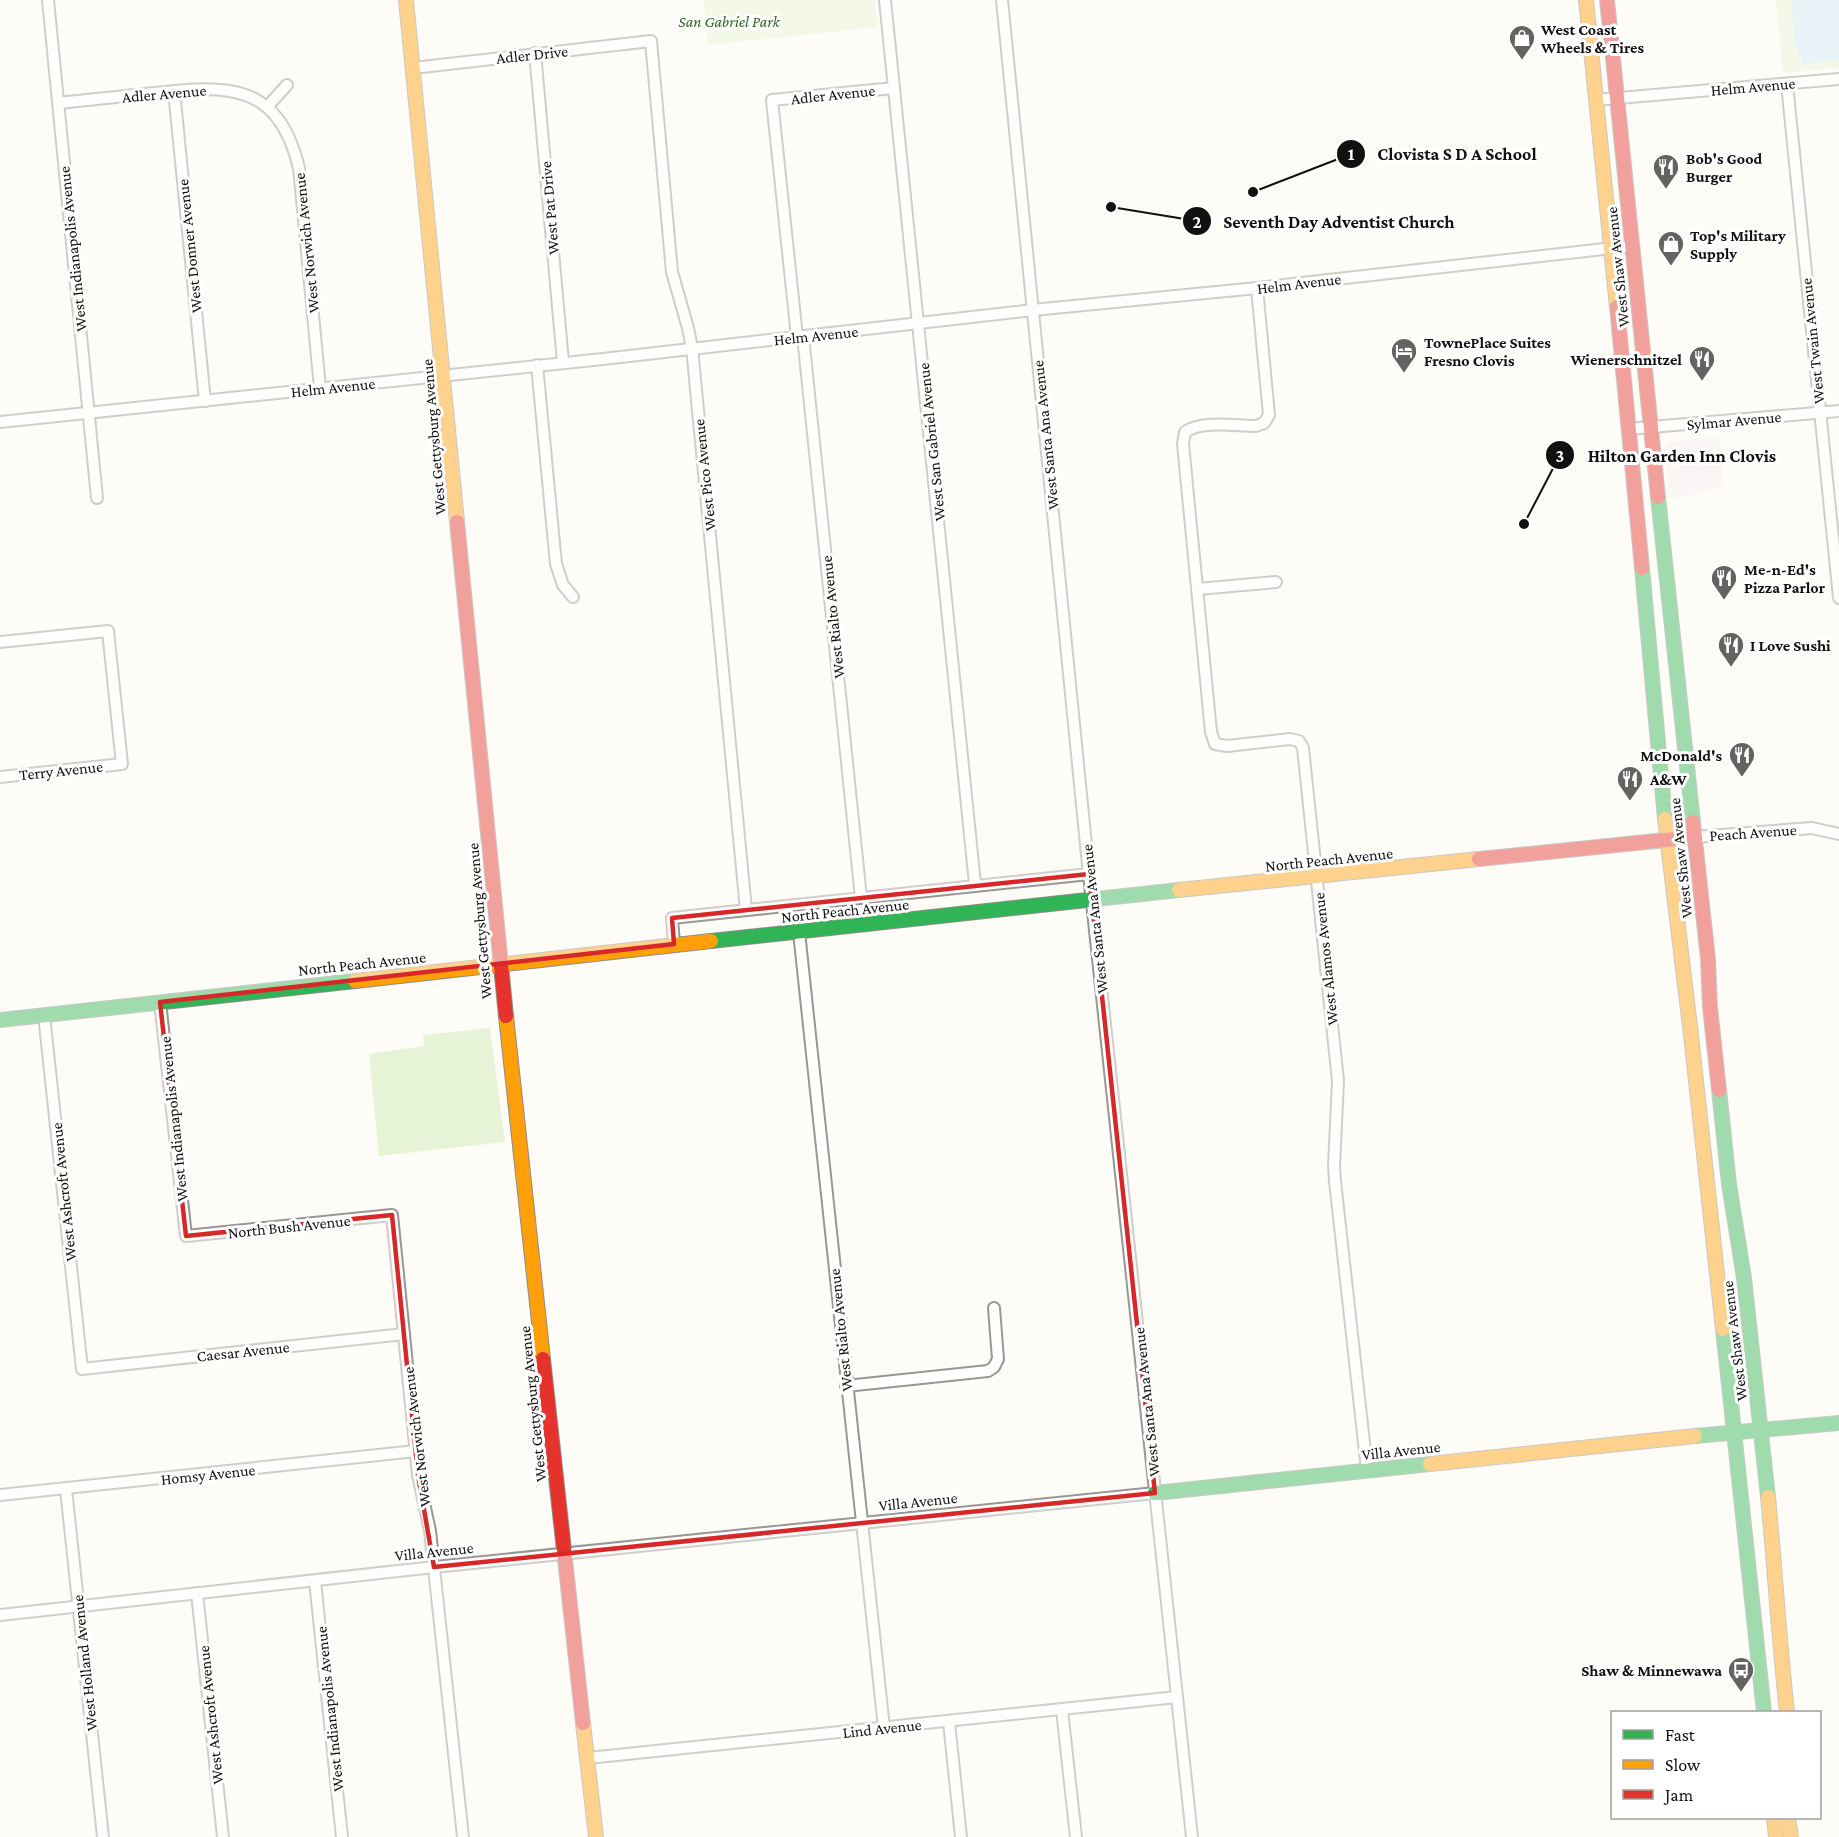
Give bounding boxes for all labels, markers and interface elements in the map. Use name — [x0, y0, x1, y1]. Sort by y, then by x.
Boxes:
park label: San Gabriel Park — [678, 13, 781, 30]
place label: West Coast Wheels & Tires — [1540, 21, 1644, 56]
shop icon: West Coast Wheels & Tires — [1507, 23, 1537, 61]
street label: Adler Drive — [495, 42, 569, 67]
street label: Helm Avenue — [1710, 74, 1796, 99]
street label: Adler Avenue — [121, 81, 207, 106]
street label: Adler Avenue — [790, 82, 876, 107]
callout: Clovista S D A School — [1336, 136, 1549, 172]
text: 1 — [1348, 144, 1355, 164]
text: Clovista S D A School — [1377, 144, 1537, 164]
place label: Bob's Good Burger — [1686, 150, 1762, 185]
restaurant icon: Bob's Good Burger — [1651, 152, 1681, 190]
street label: West Pat Drive — [537, 160, 562, 255]
street label: West Indianapolis Avenue — [55, 165, 91, 332]
street label: West Norwich Avenue — [291, 172, 322, 314]
street label: West Donner Avenue — [174, 178, 205, 314]
callout: Seventh Day Adventist Church — [1182, 203, 1467, 239]
street label: West Shaw Avenue — [1603, 206, 1632, 328]
text: 2 — [1192, 212, 1202, 232]
text: Seventh Day Adventist Church — [1223, 212, 1455, 232]
place label: Top's Military Supply — [1690, 227, 1786, 262]
shop icon: Top's Military Supply — [1656, 229, 1686, 267]
street label: Helm Avenue — [1256, 270, 1342, 297]
street label: West Twain Avenue — [1797, 277, 1828, 405]
street label: Helm Avenue — [773, 323, 859, 348]
place label: TownePlace Suites Fresno Clovis — [1424, 334, 1551, 369]
hotel icon: TownePlace Suites Fresno Clovis — [1389, 336, 1419, 374]
restaurant icon: Wienerschnitzel — [1687, 344, 1717, 382]
place label: Wienerschnitzel — [1569, 351, 1682, 368]
street label: West Gettysburg Avenue — [418, 358, 450, 516]
street label: West Santa Ana Avenue — [1029, 359, 1062, 510]
street label: West San Gabriel Avenue — [915, 362, 948, 522]
street label: Helm Avenue — [290, 375, 376, 400]
street label: Sylmar Avenue — [1686, 408, 1782, 434]
street label: West Pico Avenue — [690, 418, 719, 532]
callout: Hilton Garden Inn Clovis — [1545, 437, 1788, 473]
text: 3 — [1556, 446, 1564, 466]
text: Hilton Garden Inn Clovis — [1588, 446, 1776, 466]
street label: West Rialto Avenue — [818, 555, 847, 679]
place label: Me-n-Ed's Pizza Parlor — [1744, 561, 1826, 596]
restaurant icon: Me-n-Ed's Pizza Parlor — [1709, 563, 1739, 601]
restaurant icon: I Love Sushi — [1716, 630, 1746, 668]
place label: I Love Sushi — [1750, 637, 1831, 654]
restaurant icon: McDonald's — [1727, 740, 1757, 778]
place label: McDonald's — [1640, 747, 1722, 764]
street label: Terry Avenue — [18, 758, 104, 784]
restaurant icon: A&W — [1615, 764, 1645, 802]
place label: A&W — [1649, 771, 1687, 788]
street label: West Shaw Avenue — [1666, 797, 1695, 919]
street label: Peach Avenue — [1709, 821, 1797, 844]
street label: West Gettysburg Avenue — [464, 842, 496, 1000]
street label: West Santa Ana Avenue — [1078, 843, 1111, 994]
street label: North Peach Avenue — [1264, 844, 1394, 875]
street label: West Alamos Avenue — [1310, 892, 1341, 1026]
street label: North Peach Avenue — [780, 895, 910, 926]
street label: North Peach Avenue — [297, 948, 427, 979]
street label: West Indianapolis Avenue — [156, 1035, 192, 1202]
street label: West Ashcroft Avenue — [48, 1122, 79, 1262]
street label: North Bush Avenue — [227, 1212, 351, 1241]
street label: West Rialto Avenue — [826, 1268, 855, 1392]
street label: West Shaw Avenue — [1719, 1280, 1750, 1402]
street label: West Gettysburg Avenue — [516, 1325, 550, 1483]
street label: West Santa Ana Avenue — [1130, 1326, 1163, 1477]
street label: Caesar Avenue — [196, 1338, 290, 1365]
street label: West Norwich Avenue — [399, 1366, 434, 1508]
street label: Villa Avenue — [1361, 1438, 1441, 1463]
street label: Homsy Avenue — [160, 1461, 256, 1489]
street label: Villa Avenue — [878, 1489, 958, 1514]
street label: Villa Avenue — [394, 1539, 474, 1564]
street label: West Holland Avenue — [69, 1594, 100, 1732]
street label: West Indianapolis Avenue — [312, 1625, 348, 1792]
street label: West Ashcroft Avenue — [195, 1645, 226, 1785]
bus stop icon: Shaw & Minnewawa — [1726, 1655, 1756, 1693]
place label: Shaw & Minnewawa — [1581, 1662, 1722, 1679]
legend — [1611, 1711, 1821, 1819]
street label: Lind Avenue — [842, 1716, 922, 1741]
text: Fast — [1665, 1725, 1696, 1745]
text: Slow — [1665, 1755, 1701, 1775]
text: Jam — [1663, 1785, 1694, 1805]

